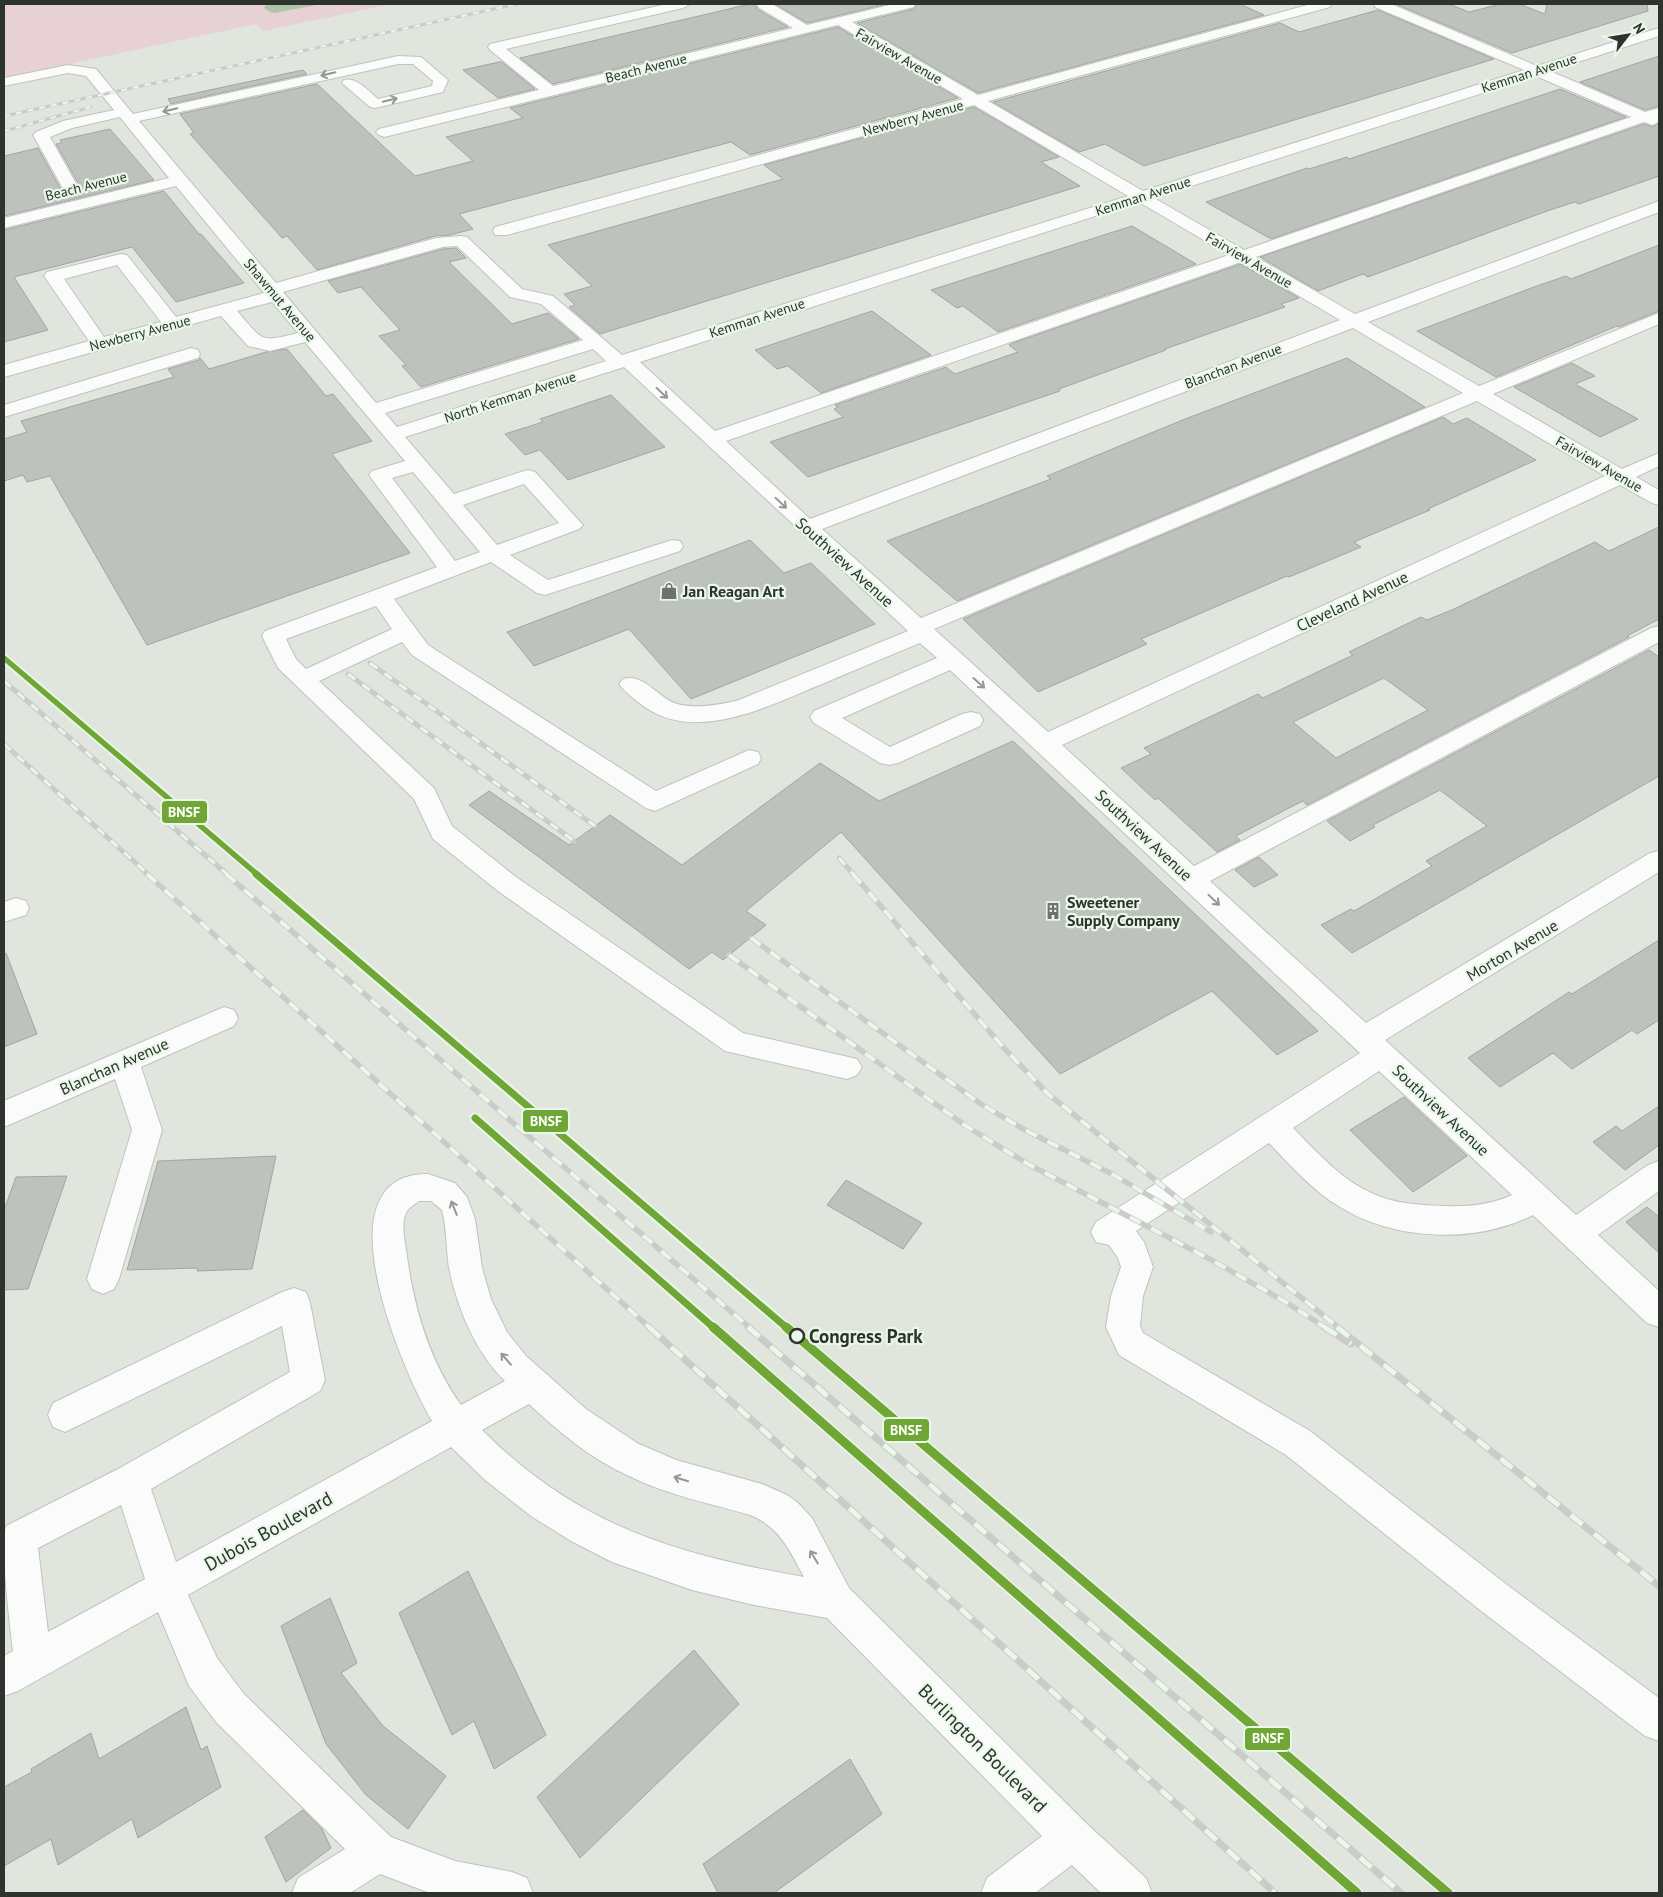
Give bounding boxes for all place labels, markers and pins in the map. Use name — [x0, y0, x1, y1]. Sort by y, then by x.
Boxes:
shop icon: Jan Reagan Art — [659, 581, 679, 601]
place label: Jan Reagan Art — [682, 581, 784, 601]
place label: Sweetener Supply Company — [1067, 892, 1180, 930]
building icon: Sweetener Supply Company — [1043, 901, 1063, 921]
place label: Congress Park — [809, 1324, 923, 1348]
marker: Congress Park — [789, 1328, 805, 1344]

